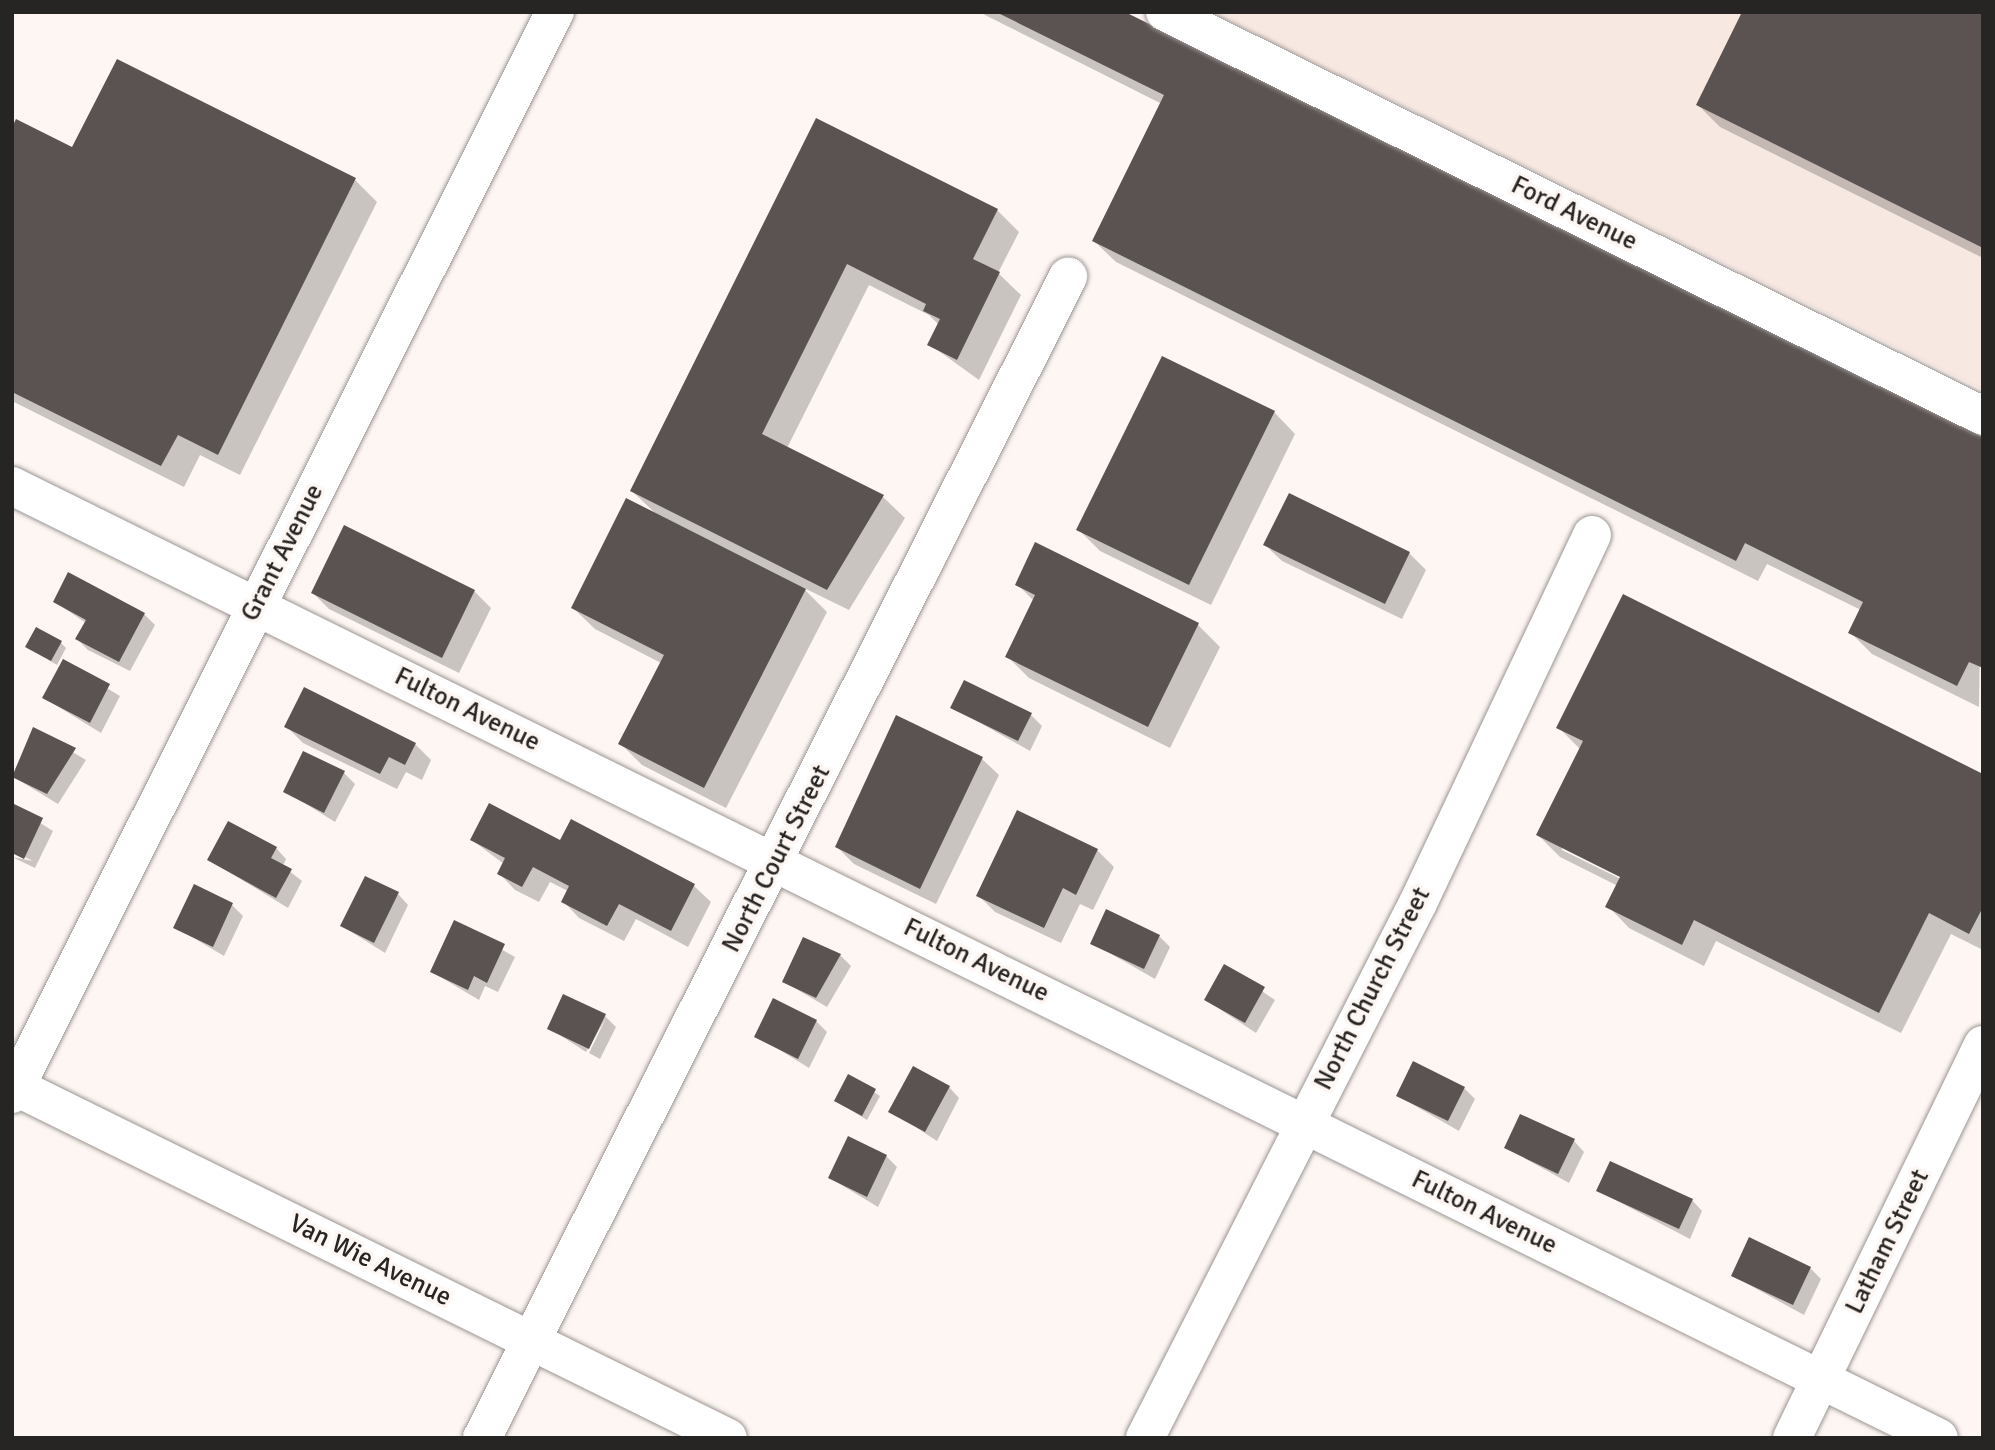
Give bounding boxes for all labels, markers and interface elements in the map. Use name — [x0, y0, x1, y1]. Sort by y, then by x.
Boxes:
street label: Ford Avenue — [1506, 170, 1642, 258]
street label: Grant Avenue — [235, 479, 331, 627]
street label: Fulton Avenue — [389, 661, 545, 759]
street label: North Court Street — [716, 760, 838, 958]
street label: North Church Street — [1308, 882, 1438, 1096]
street label: Fulton Avenue — [898, 912, 1054, 1010]
street label: Fulton Avenue — [1406, 1164, 1562, 1262]
street label: Latham Street — [1840, 1165, 1936, 1319]
street label: Van Wie Avenue — [284, 1208, 456, 1314]

